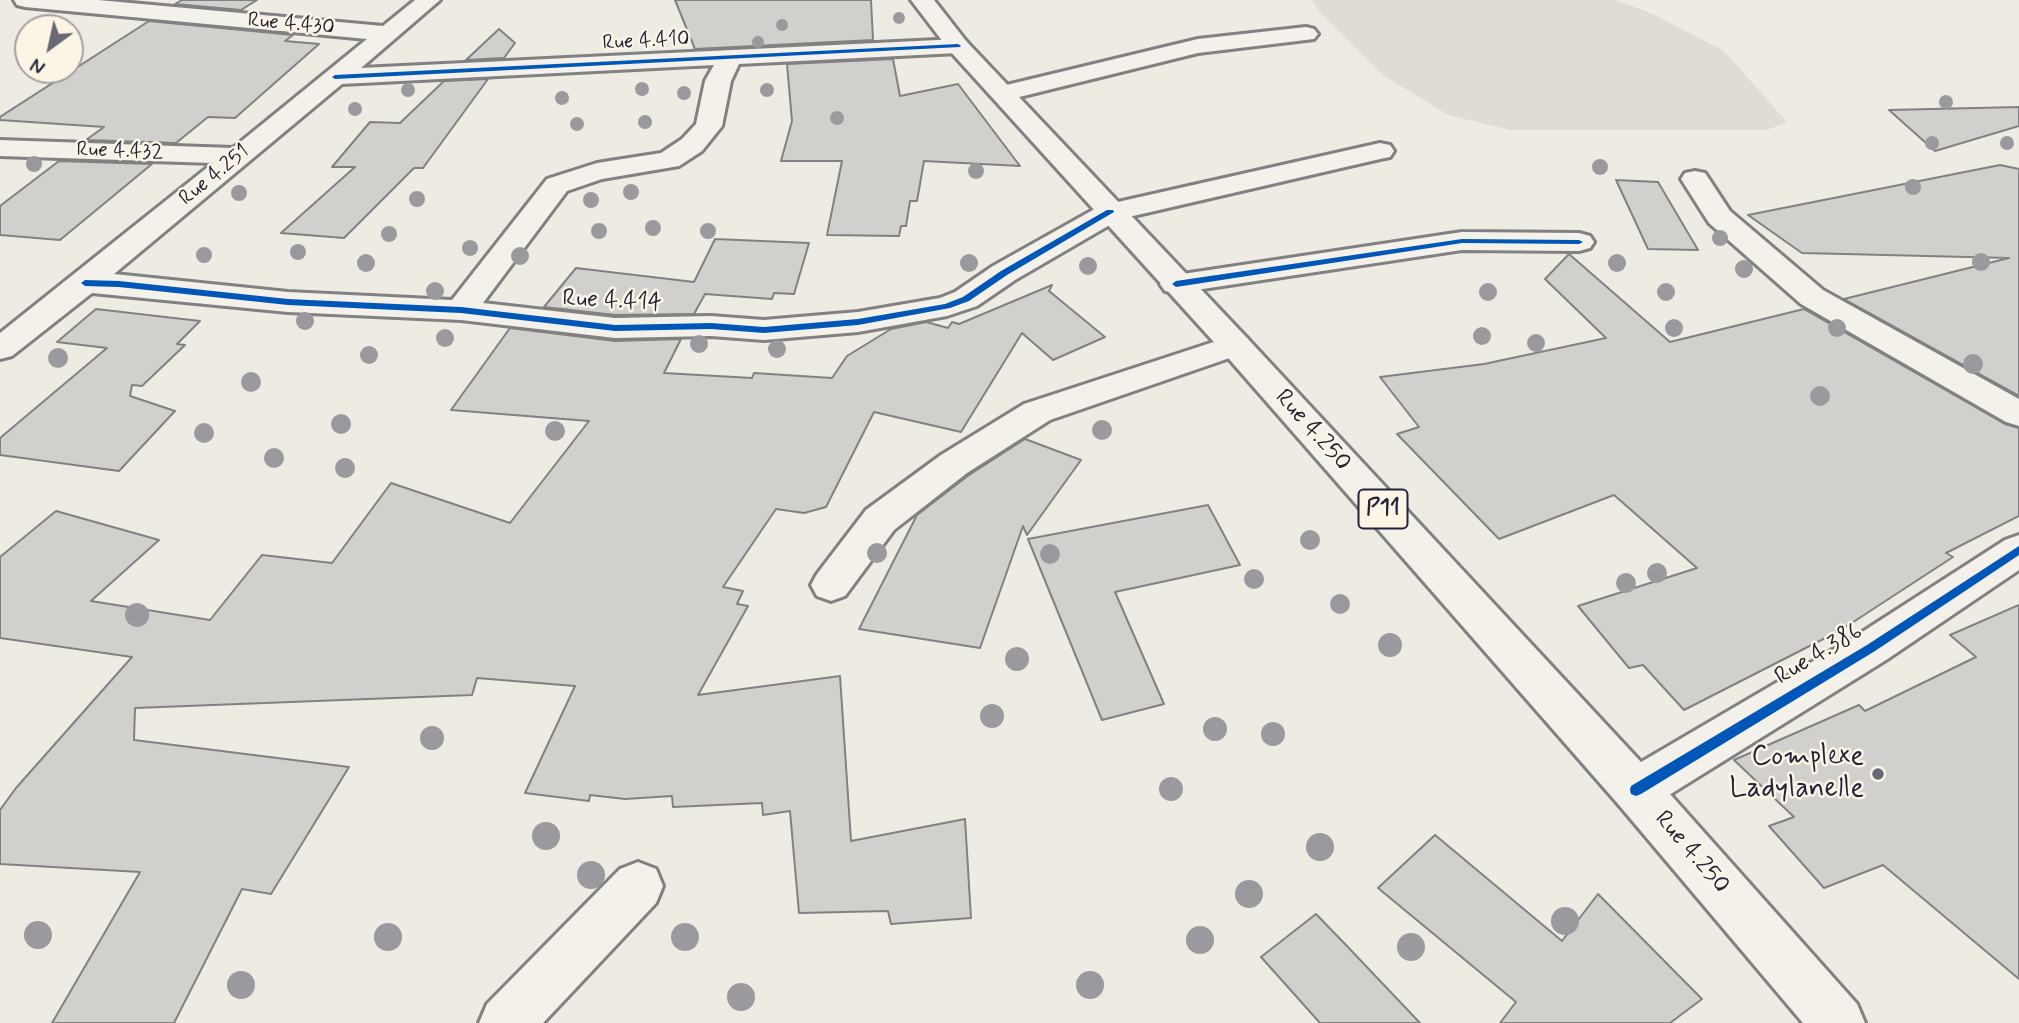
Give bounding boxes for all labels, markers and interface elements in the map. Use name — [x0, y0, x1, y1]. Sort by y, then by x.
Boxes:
street label: Rue 4.430 — [246, 9, 336, 41]
north arrow — [14, 14, 84, 84]
street label: Rue 4.410 — [602, 27, 690, 57]
text: N — [26, 51, 50, 79]
street label: Rue 4.432 — [76, 138, 164, 166]
street label: Rue 4.251 — [175, 140, 255, 212]
street label: Rue 4.414 — [562, 285, 662, 319]
street label: Rue 4.250 — [1268, 384, 1356, 478]
road number: P11 — [1358, 489, 1408, 528]
street label: Rue 4.386 — [1770, 618, 1868, 692]
place label: Complexe Ladylanelle — [1730, 741, 1864, 807]
marker: Complexe Ladylanelle — [1870, 766, 1886, 782]
street label: Rue 4.250 — [1647, 806, 1735, 900]

